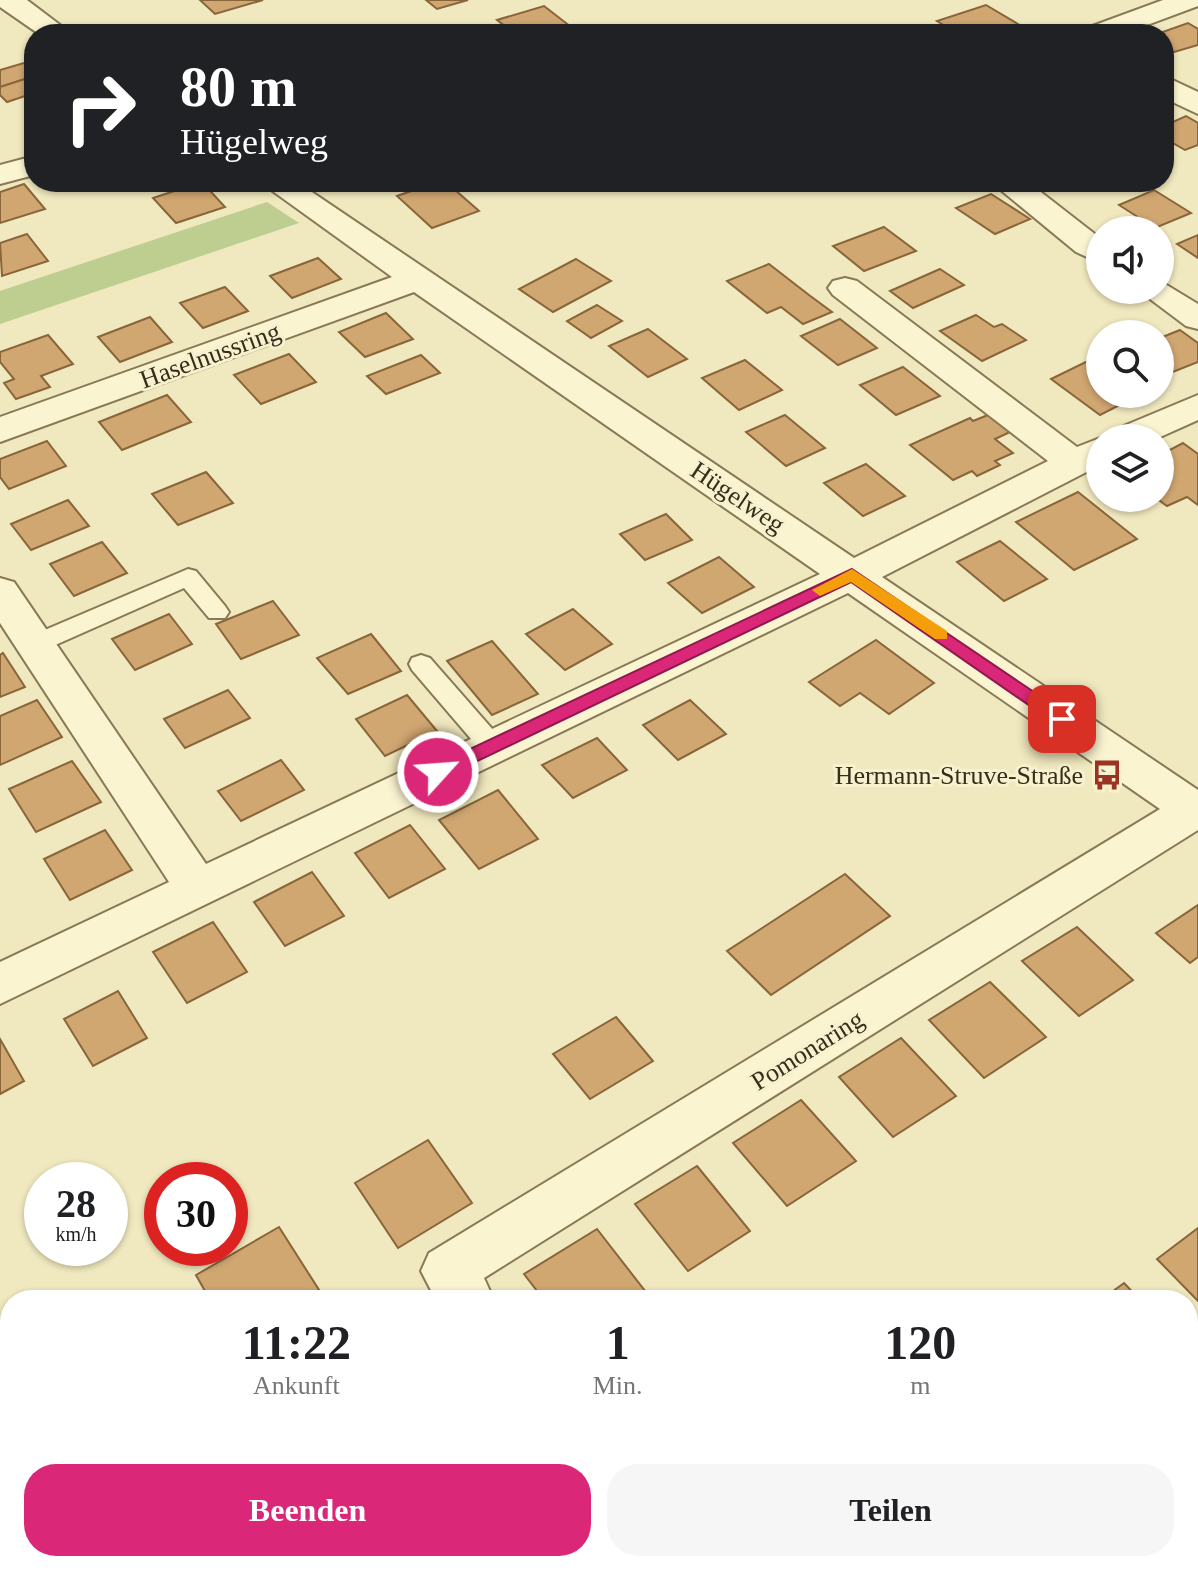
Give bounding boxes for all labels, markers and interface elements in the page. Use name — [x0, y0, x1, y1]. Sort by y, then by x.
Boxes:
icon: right — [48, 56, 152, 160]
text: 80 m — [180, 56, 297, 118]
text: Hügelweg — [180, 122, 328, 162]
map controls — [1086, 216, 1174, 512]
button: sound — [1086, 216, 1174, 304]
street label: Haselnussring — [136, 317, 284, 394]
button: search — [1086, 320, 1174, 408]
button: layers — [1086, 424, 1174, 512]
street label: Hügelweg — [685, 456, 790, 539]
pin — [1028, 685, 1096, 753]
icon: arrive — [1040, 697, 1084, 741]
position arrow — [396, 730, 480, 814]
bus stop icon: Hermann-Struve-Straße — [1090, 758, 1124, 792]
place label: Hermann-Struve-Straße — [835, 761, 1083, 790]
street label: Pomonaring — [746, 1004, 869, 1096]
speed limit sign: 30 — [144, 1162, 248, 1266]
text: 28 — [56, 1181, 96, 1226]
text: km/h — [55, 1223, 97, 1245]
text: 11:22 — [242, 1316, 351, 1369]
text: 1 — [606, 1316, 630, 1369]
text: 120 — [884, 1316, 956, 1369]
text: Ankunft — [253, 1371, 340, 1400]
text: Min. — [593, 1371, 643, 1400]
text: m — [910, 1371, 930, 1400]
button: Beenden — [24, 1464, 591, 1556]
button: Teilen — [607, 1464, 1174, 1556]

